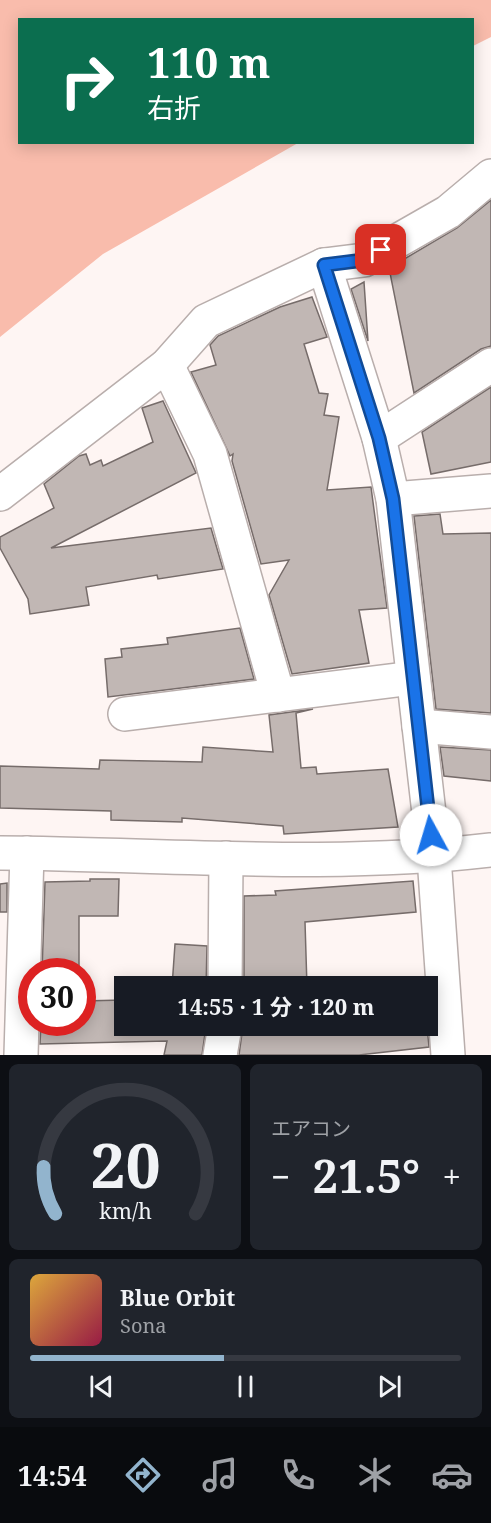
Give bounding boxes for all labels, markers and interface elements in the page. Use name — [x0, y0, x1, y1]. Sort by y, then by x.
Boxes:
text: 110 m — [147, 33, 271, 90]
icon: right — [48, 42, 126, 120]
text: 右折 — [147, 89, 201, 126]
pin — [355, 224, 406, 275]
icon: arrive — [364, 233, 397, 266]
position arrow — [399, 803, 463, 867]
speed limit sign: 30 — [18, 958, 96, 1036]
text: 14:55 · 1 分 · 120 m — [177, 991, 375, 1021]
text: エアコン — [271, 1115, 351, 1142]
text: 20 — [90, 1121, 160, 1206]
text: 21.5° — [313, 1145, 420, 1206]
text: − — [271, 1154, 290, 1199]
text: + — [443, 1154, 461, 1199]
text: km/h — [99, 1196, 152, 1225]
text: Blue Orbit — [120, 1282, 235, 1312]
text: Sona — [120, 1312, 167, 1339]
icon: previous — [85, 1370, 118, 1403]
icon: pause — [229, 1370, 262, 1403]
icon: next — [373, 1370, 406, 1403]
icon: directions — [122, 1454, 164, 1496]
icon: music — [199, 1454, 241, 1496]
icon: phone — [277, 1454, 319, 1496]
icon: climate — [354, 1454, 396, 1496]
icon: car — [431, 1454, 473, 1496]
text: 14:54 — [18, 1457, 87, 1494]

